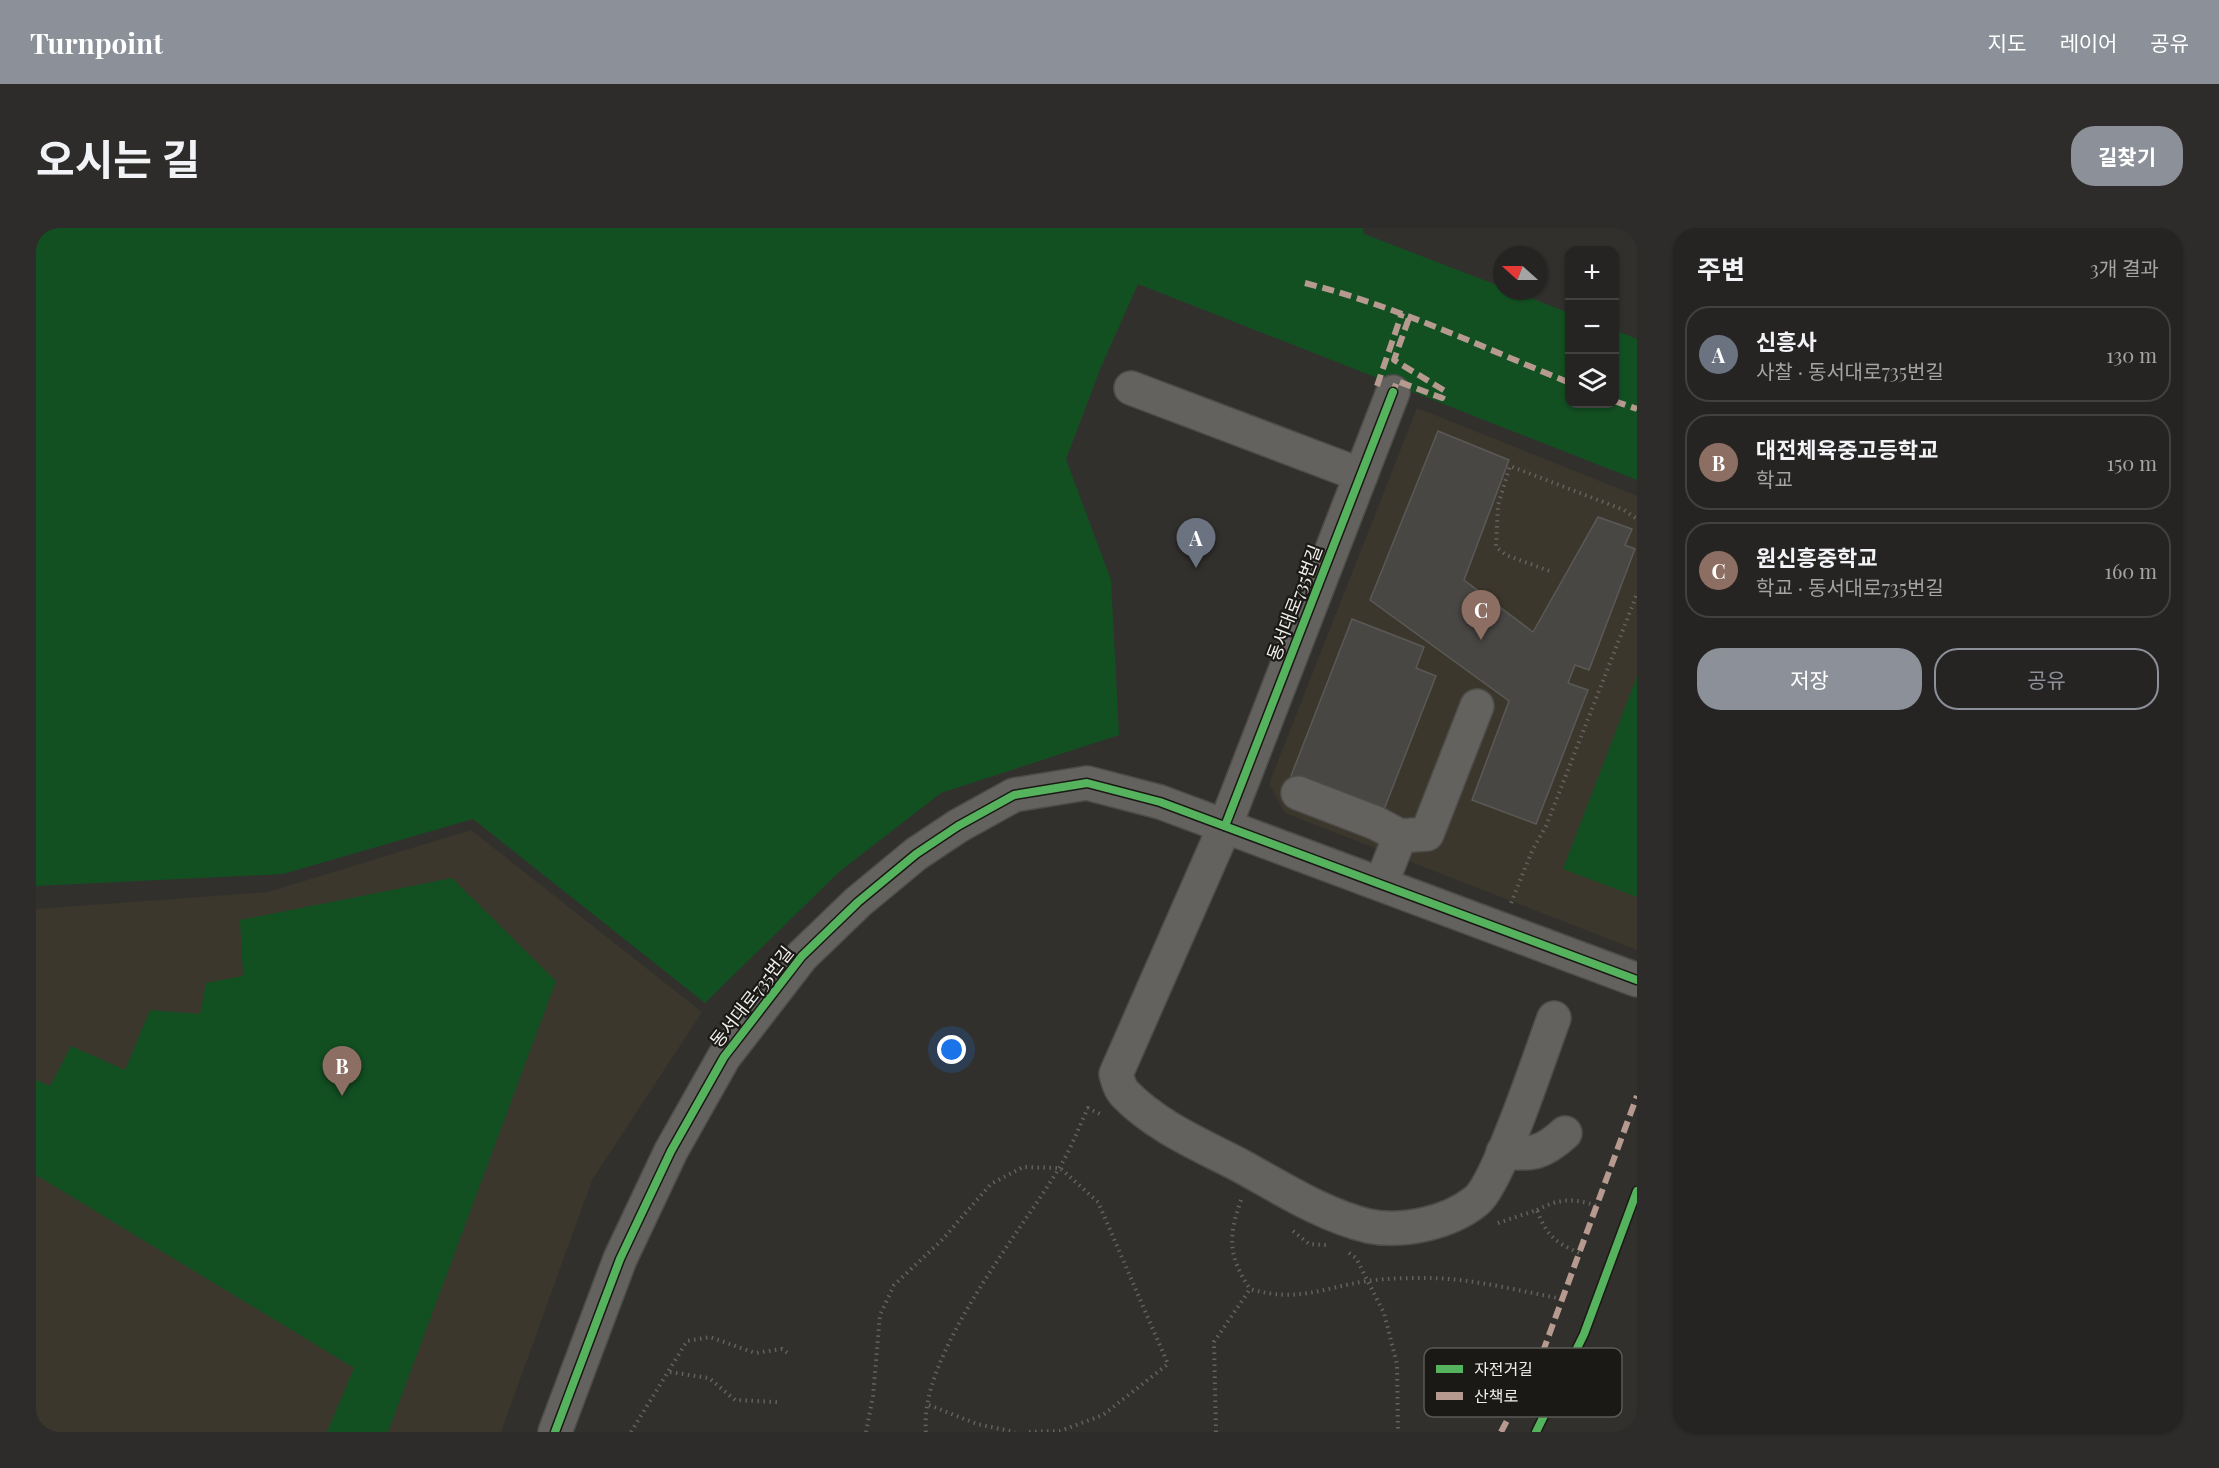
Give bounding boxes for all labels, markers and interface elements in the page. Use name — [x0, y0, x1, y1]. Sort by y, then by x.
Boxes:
text: Turnpoint — [30, 24, 163, 61]
text: 지도 — [1988, 28, 2026, 56]
text: 레이어 — [2059, 28, 2117, 56]
text: 공유 — [2150, 28, 2189, 56]
button: 길찾기 — [2071, 126, 2183, 186]
text: 오시는 길 — [36, 130, 200, 186]
north arrow — [1493, 246, 1547, 300]
map controls — [1565, 246, 1619, 408]
button: + — [1565, 246, 1619, 300]
text: 주변 — [1697, 251, 1745, 286]
text: 3개 결과 — [2090, 254, 2159, 281]
button: − — [1565, 300, 1619, 354]
text: 신흥사 — [1756, 326, 1817, 356]
text: A — [1712, 341, 1725, 368]
text: 130 m — [2106, 341, 2157, 368]
button: layers — [1565, 354, 1619, 408]
text: 사찰 · 동서대로735번길 — [1756, 357, 1944, 384]
text: 대전체육중고등학교 — [1756, 434, 1938, 464]
text: B — [1712, 449, 1725, 476]
text: 150 m — [2107, 449, 2157, 476]
text: 학교 — [1756, 465, 1793, 492]
pin: A — [1176, 518, 1216, 568]
street label: 동서대로735번길 — [1261, 541, 1327, 664]
text: 원신흥중학교 — [1756, 542, 1877, 572]
text: C — [1711, 557, 1726, 584]
text: 160 m — [2105, 557, 2157, 584]
text: 학교 · 동서대로735번길 — [1756, 573, 1944, 600]
pin: C — [1462, 590, 1500, 640]
button: 저장 — [1697, 648, 1922, 710]
button: 공유 — [1934, 648, 2159, 710]
street label: 동서대로735번길 — [704, 941, 798, 1052]
your location — [937, 1035, 966, 1064]
pin: B — [322, 1046, 362, 1096]
legend — [1424, 1348, 1622, 1417]
text: 자전거길 — [1474, 1358, 1533, 1379]
text: 산책로 — [1474, 1385, 1518, 1406]

